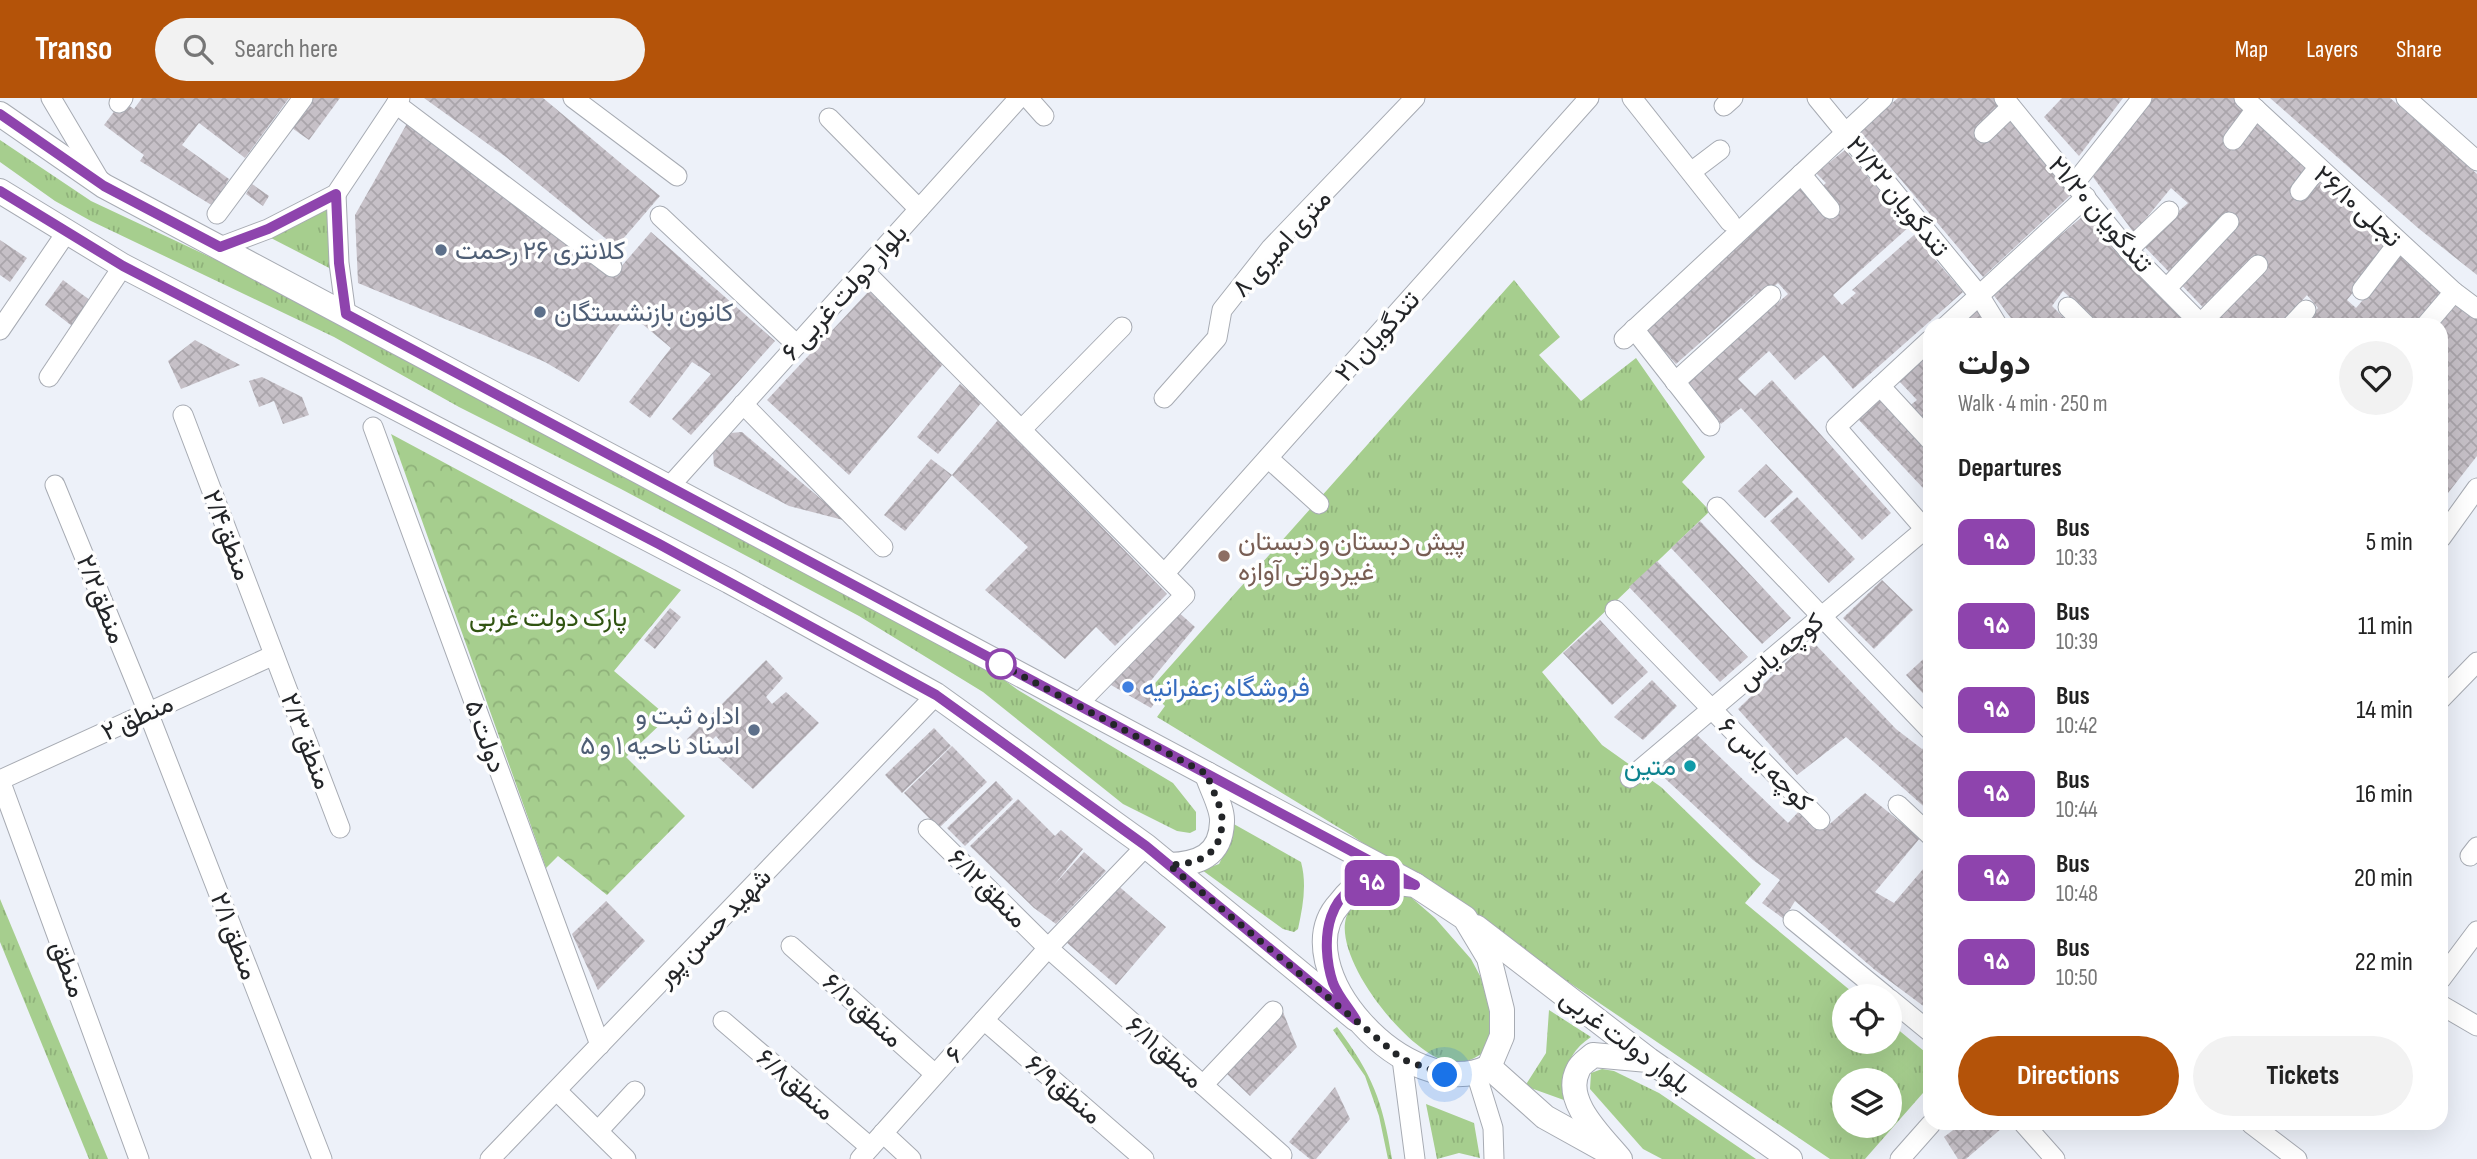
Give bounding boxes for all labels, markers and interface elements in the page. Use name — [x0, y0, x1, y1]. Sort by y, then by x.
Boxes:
search box — [155, 18, 645, 81]
text: Transo — [35, 29, 113, 69]
icon: search — [179, 30, 217, 68]
text: Search here — [235, 34, 338, 65]
text: Map — [2235, 35, 2268, 64]
text: Layers — [2306, 35, 2358, 64]
text: Share — [2396, 35, 2442, 64]
street label: ۲۱/۲۲ تندگویان — [1839, 130, 1955, 264]
street label: ۲۱/۲۰ تندگویان — [2041, 151, 2159, 279]
street label: ۲۶/۱۰ تجلی — [2307, 160, 2407, 255]
street label: ۸ متری امیری — [1226, 184, 1338, 304]
street label: بلوار دولت غربی ۶ — [776, 218, 915, 368]
place label: کلانتری ۲۶ رحمت — [455, 236, 625, 267]
marker: کلانتری ۲۶ رحمت — [433, 242, 449, 258]
street label: ۲۱ تندگویان — [1329, 285, 1427, 389]
place label: کانون بازنشستگان — [554, 298, 734, 329]
marker: کانون بازنشستگان — [532, 304, 548, 320]
button: heart — [2339, 341, 2413, 415]
text: دولت — [1958, 344, 2031, 384]
text: Walk · 4 min · 250 m — [1958, 390, 2108, 418]
text: Departures — [1958, 453, 2062, 484]
street label: منطق۲/۴ — [195, 486, 258, 585]
text: Bus — [2056, 513, 2090, 544]
place label: پیش دبستان و دبستان غیردولتی آوازه — [1238, 527, 1465, 588]
text: ۹۵ — [1983, 527, 2010, 556]
text: 5 min — [2366, 527, 2413, 558]
text: 10:33 — [2056, 544, 2098, 572]
marker: پیش دبستان و دبستان غیردولتی آوازه — [1216, 548, 1232, 564]
street label: منطق۲/۲ — [69, 551, 132, 648]
text: Bus — [2056, 597, 2090, 628]
park label: پارک دولت غربی — [469, 603, 627, 635]
street label: کوچه یاس — [1731, 607, 1831, 698]
text: ۹۵ — [1983, 611, 2010, 640]
text: 11 min — [2358, 611, 2413, 642]
text: 10:39 — [2056, 628, 2098, 656]
unlabelled marker — [986, 649, 1016, 679]
place label: فروشگاه زعفرانیه — [1142, 673, 1310, 704]
marker: فروشگاه زعفرانیه — [1120, 679, 1136, 695]
text: Bus — [2056, 681, 2090, 712]
street label: منطق ۲ — [97, 688, 179, 748]
street label: منطق ۲/۳ — [273, 689, 338, 794]
text: ۹۵ — [1983, 695, 2010, 724]
text: 14 min — [2356, 695, 2413, 726]
street label: ۵ دولت — [457, 696, 512, 777]
place label: اداره ثبت و اسناد ناحیه ۱ و ۵ — [580, 701, 740, 762]
street label: کوچه یاس ۶ — [1711, 711, 1819, 819]
text: 10:42 — [2056, 712, 2098, 740]
marker: اداره ثبت و اسناد ناحیه ۱ و ۵ — [746, 722, 762, 738]
place label: متین — [1624, 752, 1676, 783]
marker: متین — [1682, 758, 1698, 774]
text: Bus — [2056, 765, 2090, 796]
text: ۹۵ — [1983, 779, 2010, 808]
text: 16 min — [2356, 779, 2413, 810]
text: 10:44 — [2056, 796, 2098, 824]
street label: منطق۶/۱۲ — [941, 843, 1033, 935]
text: Bus — [2056, 849, 2090, 880]
line badge: ۹۵ — [1340, 860, 1404, 906]
street label: شهید حسن پور — [649, 862, 779, 995]
text: ۹۵ — [1983, 863, 2010, 892]
text: 20 min — [2354, 863, 2413, 894]
text: ۹۵ — [1359, 868, 1385, 897]
text: 10:48 — [2056, 880, 2098, 908]
street label: منطق ۲/۱ — [203, 889, 264, 985]
text: Bus — [2056, 933, 2090, 964]
street label: منطق — [43, 937, 92, 1002]
text: ۹۵ — [1983, 947, 2010, 976]
text: 22 min — [2355, 947, 2413, 978]
text: 10:50 — [2056, 964, 2098, 992]
street label: منطق۶/۱۰ — [816, 967, 908, 1055]
street label: بلوار دولت غربی — [1553, 983, 1697, 1102]
map controls — [1832, 984, 1902, 1138]
button: locate — [1832, 984, 1902, 1054]
street label: منطق۶/۱۱ — [1119, 1010, 1209, 1096]
button: Directions — [1958, 1036, 2179, 1116]
button: Tickets — [2193, 1036, 2413, 1116]
street label: ۶ — [939, 1040, 971, 1070]
street label: منطق۶/۸ — [750, 1043, 841, 1128]
street label: منطق۶/۹ — [1019, 1049, 1107, 1132]
your location — [1427, 1057, 1462, 1092]
button: layers — [1832, 1068, 1902, 1138]

